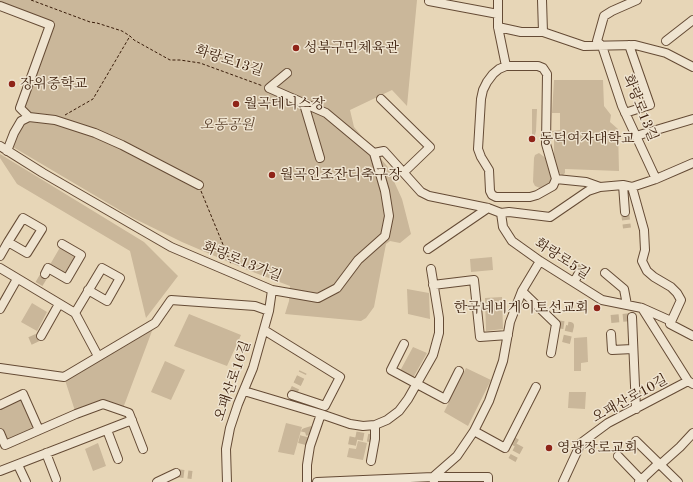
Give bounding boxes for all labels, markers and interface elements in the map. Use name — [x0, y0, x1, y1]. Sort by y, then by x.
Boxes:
place label: 성북구민체육관 — [304, 40, 399, 56]
street label: 화랑로13길 — [193, 42, 265, 80]
marker: 성북구민체육관 — [291, 43, 301, 53]
street label: 화랑로13길 — [619, 72, 661, 144]
place label: 장위중학교 — [20, 76, 88, 92]
marker: 장위중학교 — [7, 79, 17, 89]
place label: 월곡테니스장 — [244, 96, 325, 112]
marker: 월곡테니스장 — [231, 99, 241, 109]
park label: 오동공원 — [200, 117, 254, 133]
place label: 동덕여자대학교 — [540, 131, 635, 147]
marker: 동덕여자대학교 — [527, 134, 537, 144]
place label: 월곡인조잔디축구장 — [280, 167, 402, 183]
marker: 월곡인조잔디축구장 — [267, 170, 277, 180]
street label: 화랑로5길 — [531, 235, 593, 283]
street label: 화랑로13가길 — [200, 239, 284, 285]
place label: 한국네비게이토선교회 — [454, 300, 589, 316]
marker: 한국네비게이토선교회 — [592, 303, 602, 313]
street label: 오패산로16길 — [211, 339, 255, 423]
street label: 오패산로10길 — [589, 371, 671, 427]
place label: 영광장로교회 — [557, 440, 638, 456]
marker: 영광장로교회 — [544, 443, 554, 453]

